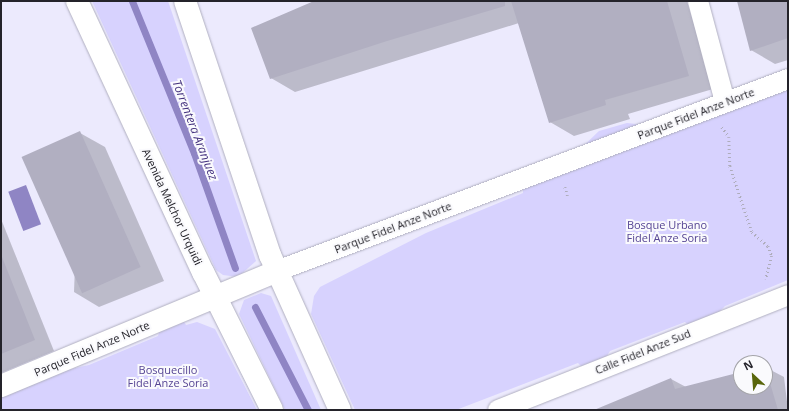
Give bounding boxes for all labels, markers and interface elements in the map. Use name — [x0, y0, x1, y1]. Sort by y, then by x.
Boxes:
water label: Torrentera Aranjuez — [169, 78, 221, 182]
street label: Parque Fidel Anze Norte — [636, 86, 756, 142]
street label: Avenida Melchor Urquidi — [139, 147, 205, 267]
street label: Parque Fidel Anze Norte — [333, 200, 453, 256]
park label: Bosque Urbano Fidel Anze Soria — [627, 219, 707, 245]
street label: Parque Fidel Anze Norte — [32, 319, 152, 379]
street label: Calle Fidel Anze Sud — [593, 327, 693, 377]
north arrow — [733, 355, 773, 395]
text: N — [741, 356, 755, 373]
park label: Bosquecillo Fidel Anze Soria — [128, 364, 208, 390]

